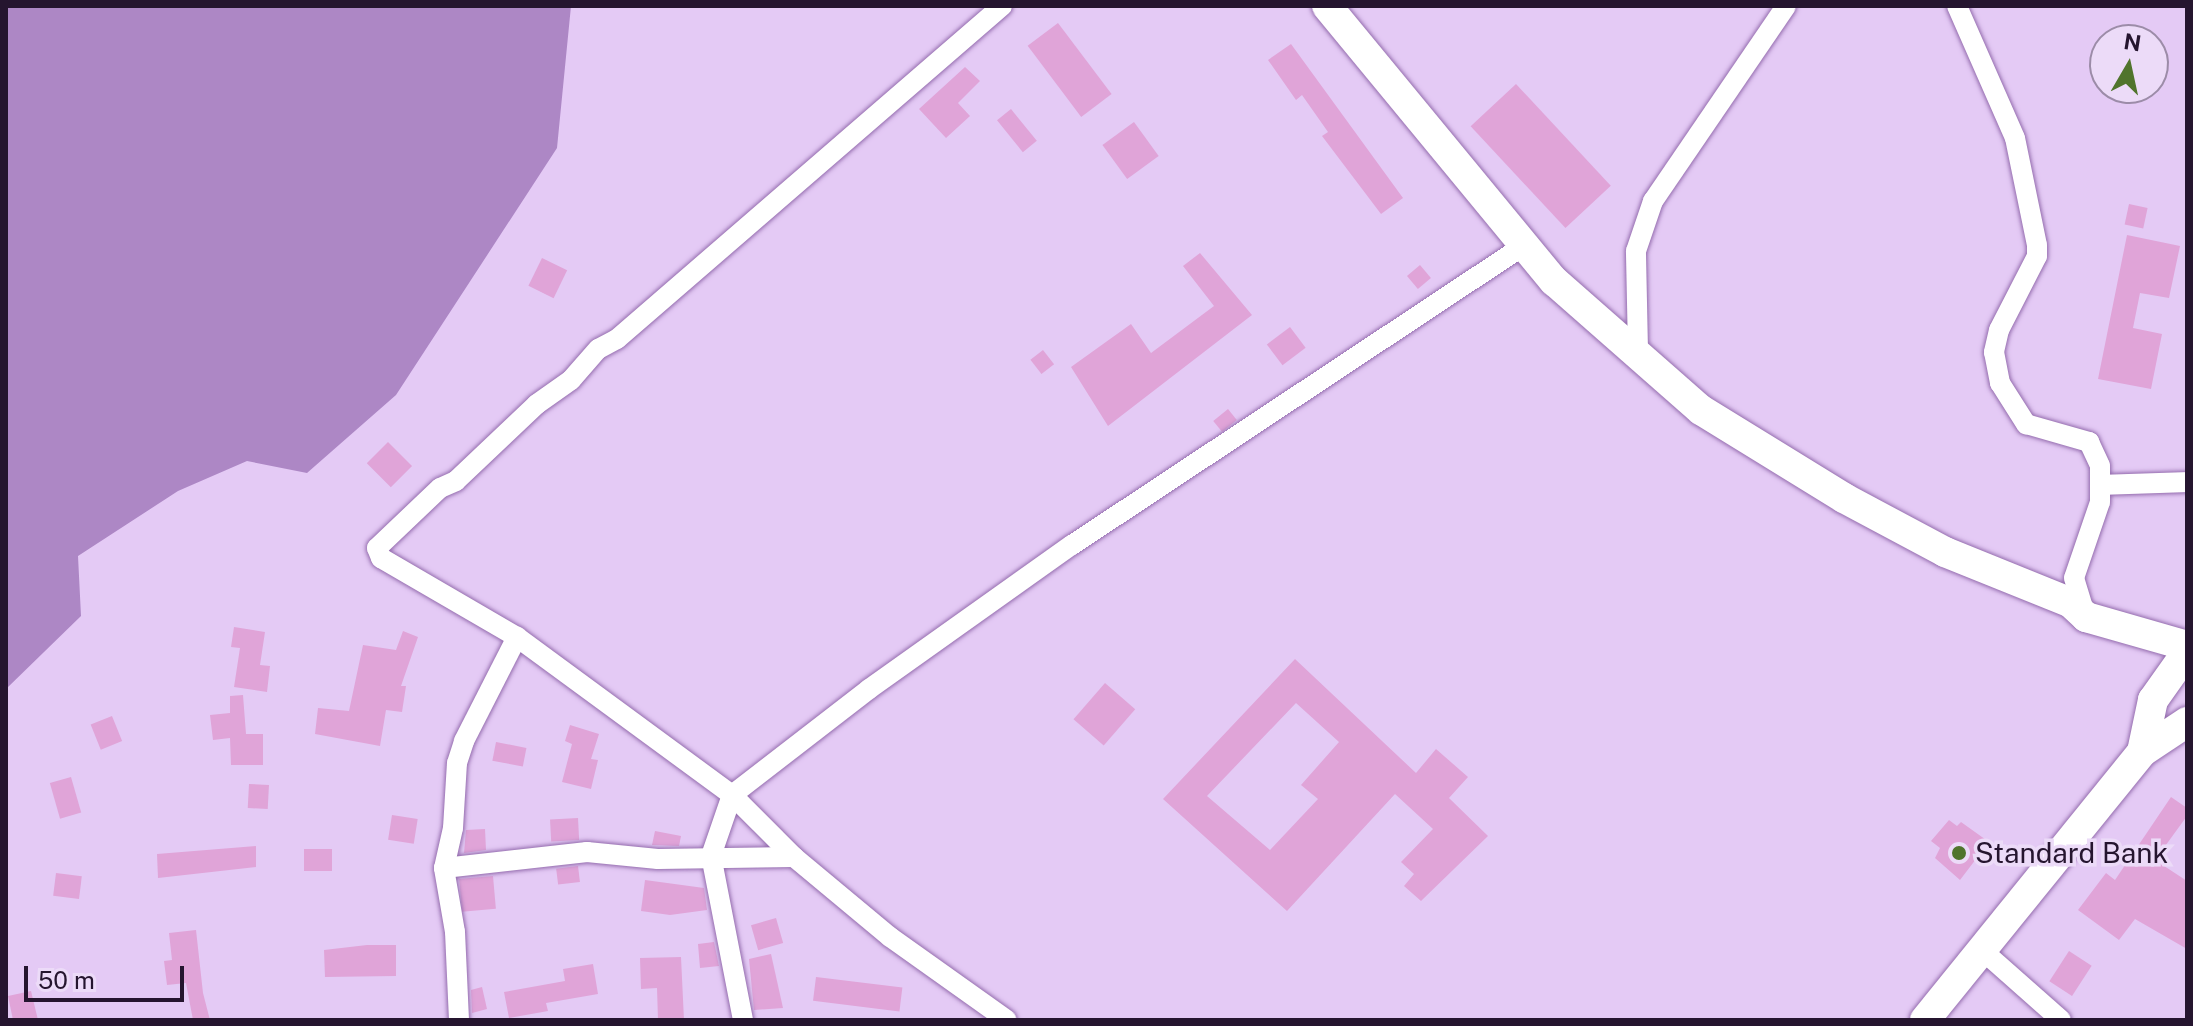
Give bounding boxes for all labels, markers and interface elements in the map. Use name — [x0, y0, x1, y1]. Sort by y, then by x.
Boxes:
north arrow — [2089, 24, 2169, 104]
text: N — [2122, 28, 2143, 56]
place label: Standard Bank — [1975, 836, 2168, 870]
marker: Standard Bank — [1950, 844, 1968, 862]
scale bar — [28, 950, 188, 1000]
text: 50 m — [38, 966, 95, 994]

